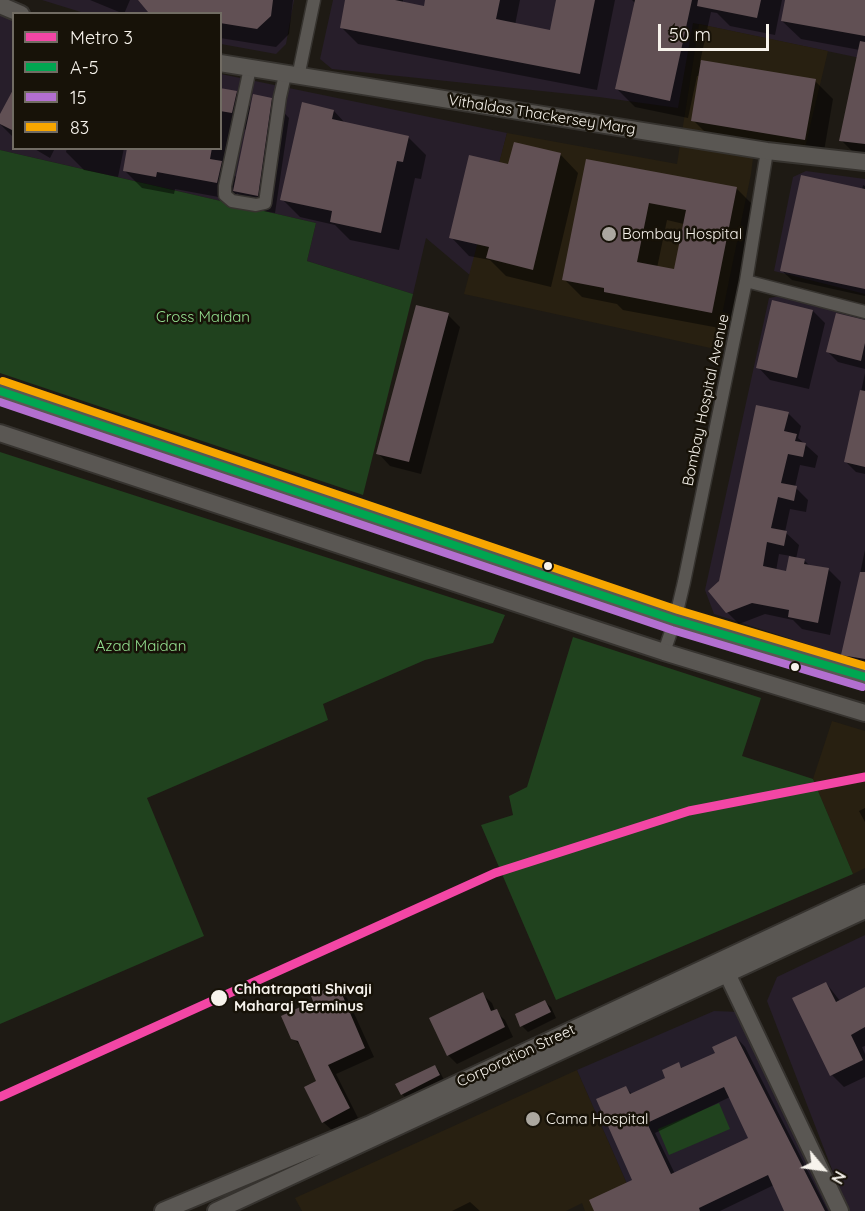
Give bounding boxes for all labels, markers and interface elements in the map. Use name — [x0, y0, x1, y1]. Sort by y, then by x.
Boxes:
legend — [12, 12, 222, 150]
scale bar — [661, 12, 772, 50]
text: 50 m — [669, 23, 711, 46]
text: Metro 3 — [70, 26, 133, 49]
text: A-5 — [70, 56, 98, 79]
text: 15 — [70, 86, 86, 109]
street label: Vithaldas Thackersey Marg — [447, 91, 637, 139]
text: 83 — [70, 116, 89, 139]
marker: Bombay Hospital — [600, 225, 618, 243]
place label: Bombay Hospital — [622, 225, 742, 243]
park label: Cross Maidan — [156, 308, 250, 326]
street label: Bombay Hospital Avenue — [679, 312, 733, 488]
unlabelled marker — [542, 560, 554, 572]
park label: Azad Maidan — [96, 637, 186, 655]
unlabelled marker — [789, 661, 801, 673]
place label: Chhatrapati Shivaji Maharaj Terminus — [234, 980, 372, 1015]
marker: Chhatrapati Shivaji Maharaj Terminus — [209, 988, 229, 1008]
street label: Corporation Street — [454, 1021, 578, 1091]
marker: Cama Hospital — [524, 1110, 542, 1128]
place label: Cama Hospital — [546, 1110, 649, 1128]
north arrow — [793, 1139, 853, 1199]
text: N — [827, 1168, 850, 1188]

